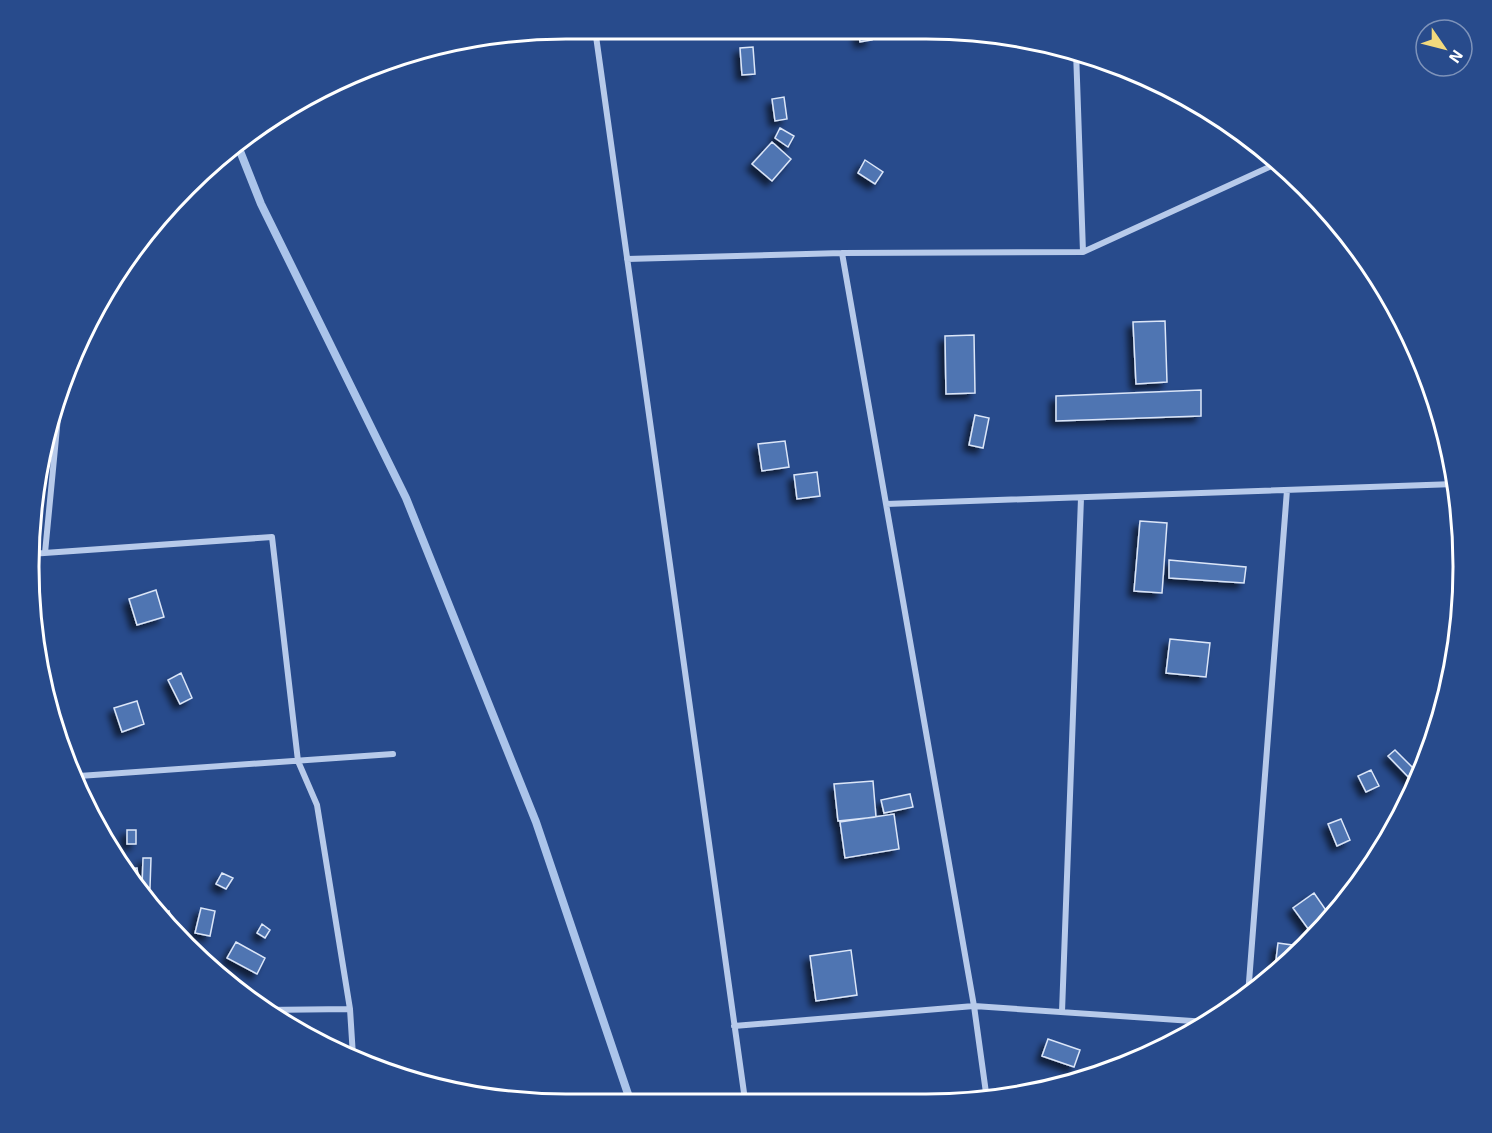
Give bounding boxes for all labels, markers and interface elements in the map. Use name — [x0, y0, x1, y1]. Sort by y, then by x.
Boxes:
north arrow — [1414, 18, 1474, 78]
text: N — [1446, 47, 1468, 67]

